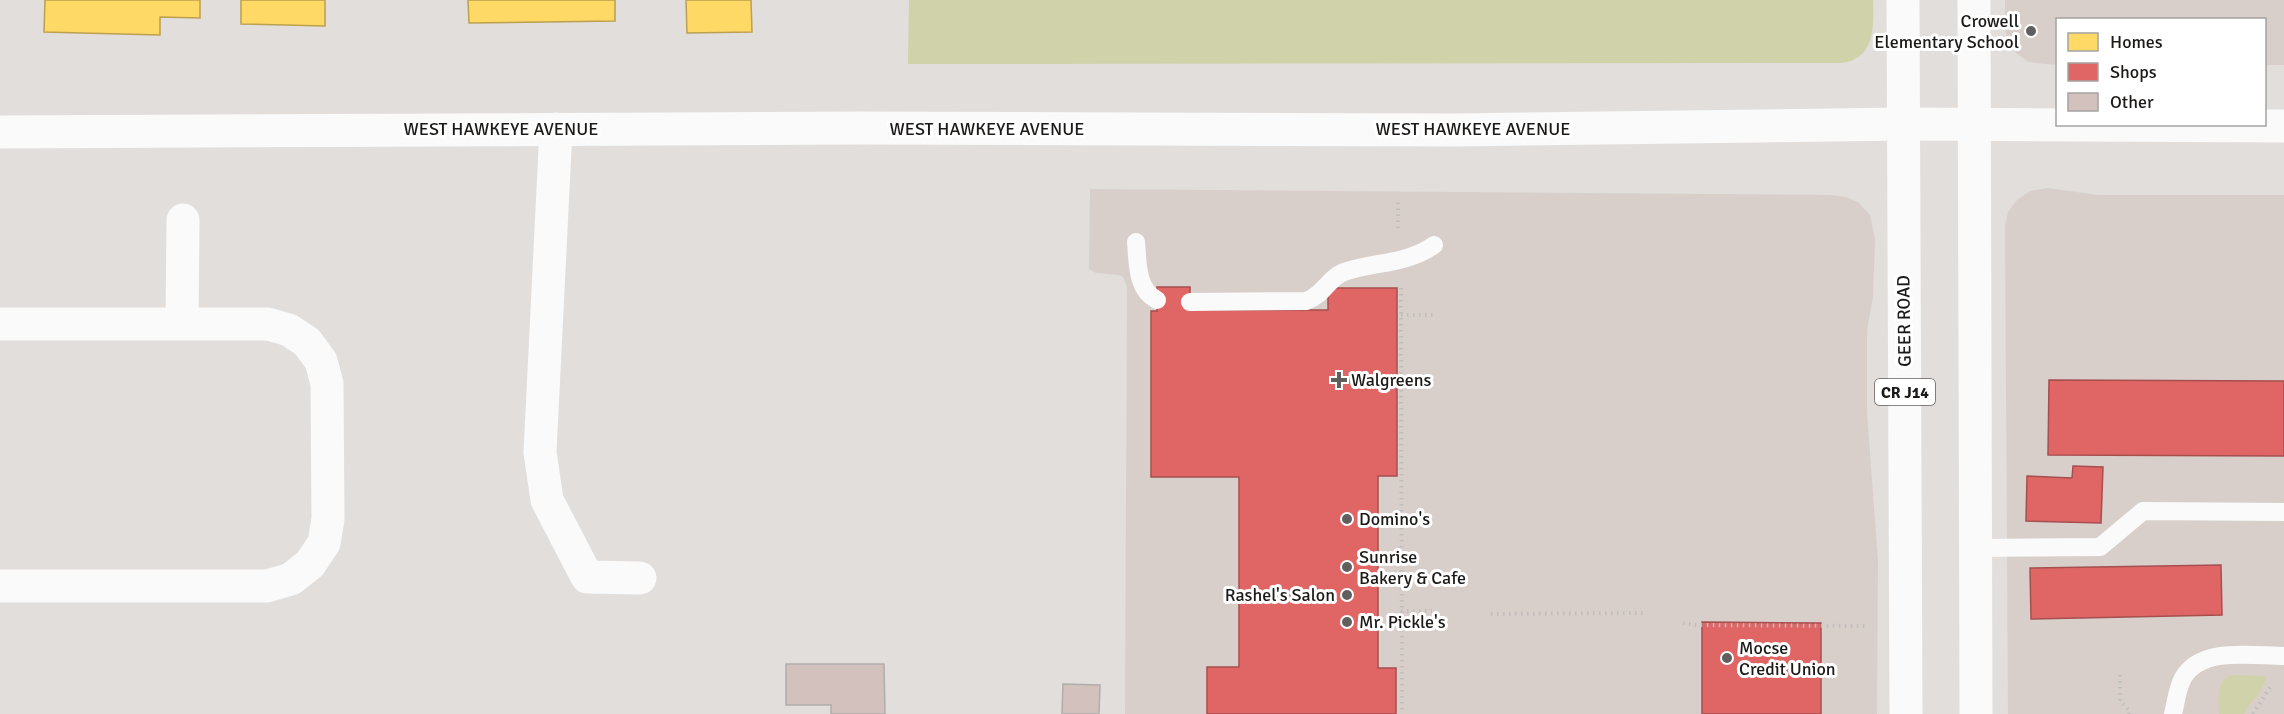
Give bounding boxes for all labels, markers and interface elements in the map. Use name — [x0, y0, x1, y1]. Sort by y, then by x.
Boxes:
place label: Crowell Elementary School — [1874, 10, 2019, 53]
legend — [2056, 18, 2266, 126]
marker: Crowell Elementary School — [2024, 24, 2038, 38]
text: Homes — [2110, 31, 2163, 53]
text: Shops — [2110, 61, 2157, 83]
text: Other — [2110, 91, 2154, 113]
street label: WEST HAWKEYE AVENUE — [403, 118, 599, 140]
street label: WEST HAWKEYE AVENUE — [889, 118, 1085, 140]
street label: WEST HAWKEYE AVENUE — [1375, 118, 1571, 140]
street label: GEER ROAD — [1892, 275, 1916, 367]
place label: Walgreens — [1351, 369, 1432, 391]
marker: Walgreens — [1332, 373, 1346, 387]
road number: CR J14 — [1875, 379, 1935, 405]
place label: Domino's — [1359, 508, 1430, 530]
marker: Domino's — [1340, 512, 1354, 526]
place label: Sunrise Bakery & Cafe — [1359, 546, 1466, 589]
marker: Sunrise Bakery & Cafe — [1340, 560, 1354, 574]
place label: Rashel's Salon — [1225, 584, 1335, 606]
marker: Rashel's Salon — [1340, 588, 1354, 602]
place label: Mr. Pickle's — [1359, 611, 1446, 633]
marker: Mr. Pickle's — [1340, 615, 1354, 629]
place label: Mocse Credit Union — [1739, 637, 1836, 680]
marker: Mocse Credit Union — [1720, 651, 1734, 665]

